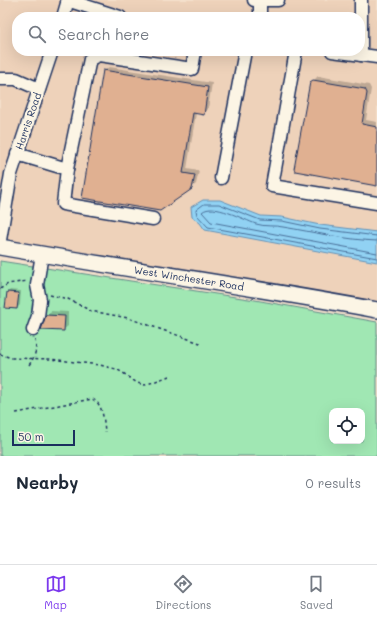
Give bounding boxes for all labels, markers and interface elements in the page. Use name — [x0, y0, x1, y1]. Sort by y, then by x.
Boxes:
search box — [12, 12, 365, 56]
icon: search — [26, 23, 48, 45]
text: Search here — [58, 24, 149, 44]
street label: Harris Road — [12, 91, 44, 151]
street label: West Winchester Road — [133, 262, 245, 294]
map controls — [329, 408, 365, 444]
button: locate — [329, 408, 365, 444]
scale bar — [12, 428, 75, 447]
text: 50 m — [18, 429, 44, 444]
text: Nearby — [16, 471, 78, 493]
text: 0 results — [306, 474, 361, 491]
tab: Map — [44, 573, 67, 612]
tab: Directions — [155, 573, 211, 612]
tab: Saved — [300, 573, 333, 612]

